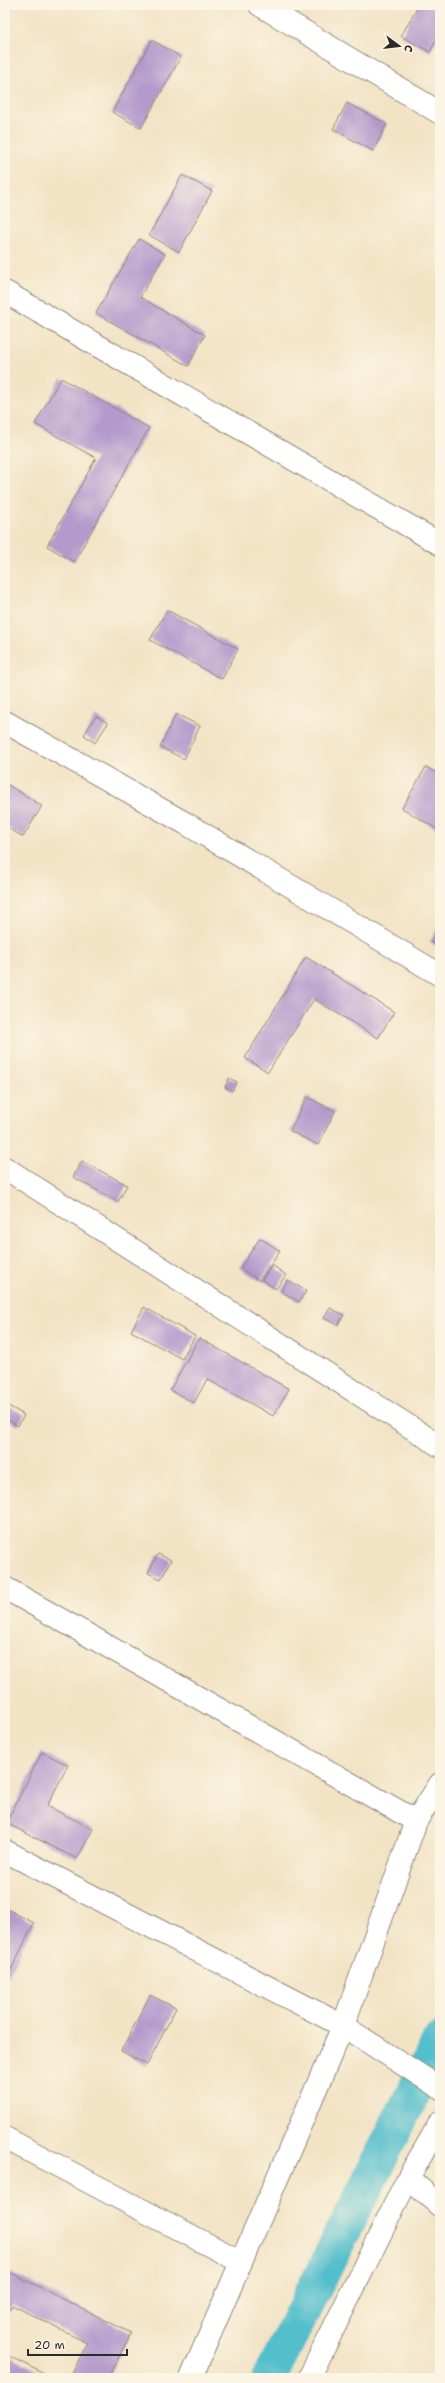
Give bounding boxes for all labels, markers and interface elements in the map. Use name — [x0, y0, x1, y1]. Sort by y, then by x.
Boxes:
north arrow — [379, 26, 419, 66]
text: С — [400, 43, 416, 54]
scale bar — [28, 2331, 127, 2357]
text: 20 m — [34, 2337, 65, 2353]

